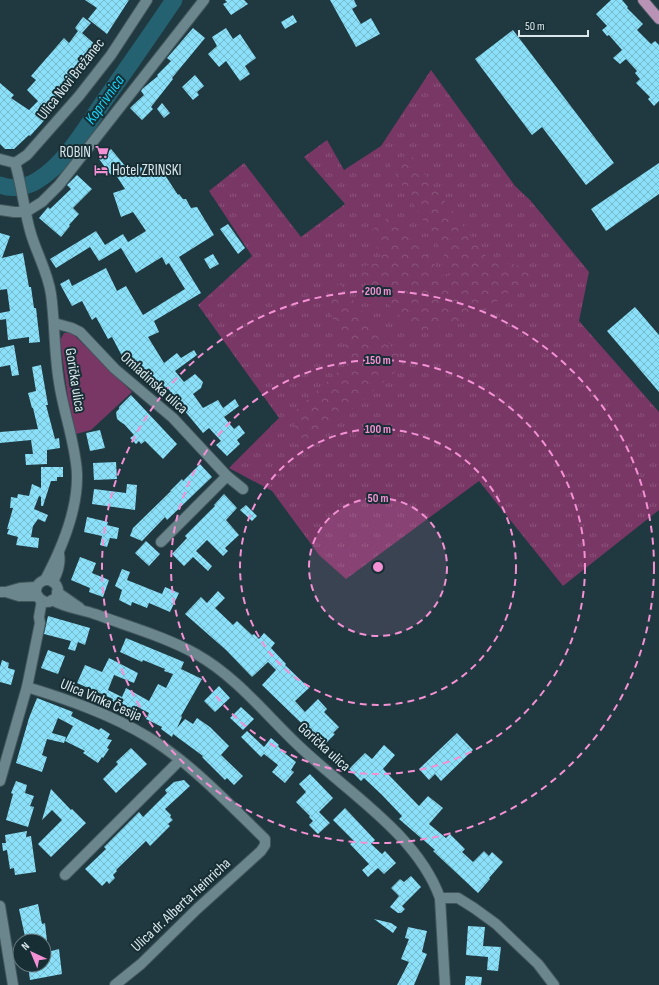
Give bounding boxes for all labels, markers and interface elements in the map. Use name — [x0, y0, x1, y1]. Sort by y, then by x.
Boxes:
scale bar — [519, 12, 588, 38]
text: 50 m — [525, 19, 545, 34]
street label: Ulica Novi Brežanec — [33, 34, 109, 124]
water label: Koprivnica — [81, 71, 129, 128]
place label: ROBIN — [59, 143, 91, 162]
supermarket icon: ROBIN — [94, 144, 110, 160]
place label: Hotel ZRINSKI — [112, 161, 182, 180]
hotel icon: Hotel ZRINSKI — [93, 162, 109, 178]
text: 200 m — [365, 284, 391, 299]
street label: Gorička ulica — [61, 347, 89, 414]
street label: Omladinska ulica — [116, 348, 192, 418]
text: 150 m — [365, 353, 391, 368]
text: 100 m — [365, 422, 391, 437]
text: 50 m — [368, 491, 388, 506]
centre of rings — [371, 560, 385, 574]
street label: Ulica Vinka Česija — [57, 674, 145, 726]
street label: Gorička ulica — [294, 718, 354, 776]
street label: Ulica dr. Alberta Heinricha — [127, 854, 235, 956]
north arrow — [12, 933, 52, 973]
text: N — [19, 939, 32, 953]

